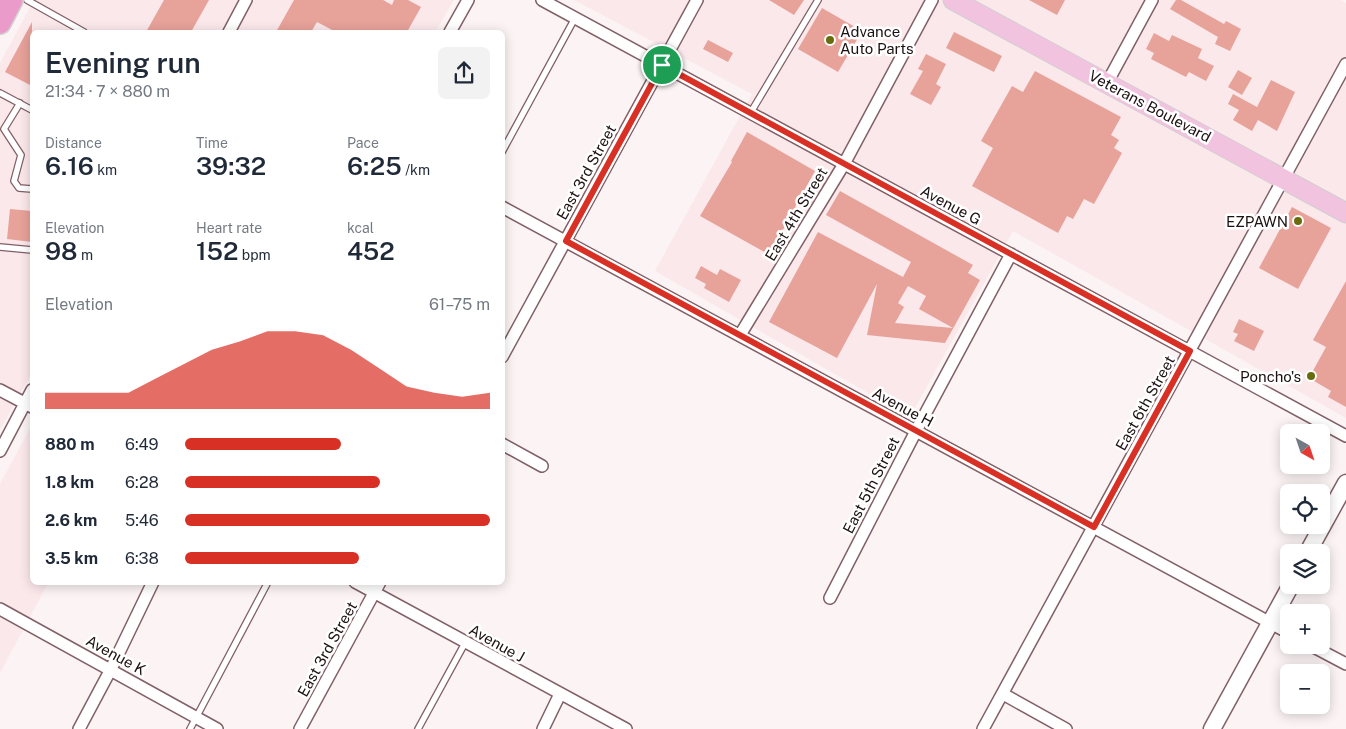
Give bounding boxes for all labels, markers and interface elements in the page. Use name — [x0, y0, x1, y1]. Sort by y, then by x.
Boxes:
place label: Advance Auto Parts — [840, 23, 914, 57]
marker: Advance Auto Parts — [824, 34, 836, 46]
pin — [641, 44, 683, 86]
text: Evening run — [45, 46, 201, 79]
button: share — [438, 47, 490, 99]
icon: arrive — [648, 51, 676, 79]
street label: Veterans Boulevard — [1086, 67, 1214, 145]
text: 21:34 · 7 × 880 m — [45, 82, 170, 101]
street label: East 3rd Street — [553, 121, 619, 222]
text: Distance — [45, 135, 102, 151]
text: Time — [196, 135, 228, 151]
text: Pace — [347, 135, 379, 151]
text: 6.16 — [45, 151, 94, 181]
text: 39:32 — [196, 151, 266, 181]
text: 6:25 — [347, 151, 402, 181]
text: km — [94, 162, 117, 178]
text: /km — [402, 162, 430, 178]
street label: East 4th Street — [761, 164, 831, 264]
street label: Avenue G — [918, 182, 984, 228]
place label: EZPAWN — [1226, 213, 1288, 230]
marker: EZPAWN — [1292, 215, 1304, 227]
text: Elevation — [45, 220, 104, 236]
text: Heart rate — [196, 220, 262, 236]
text: kcal — [347, 220, 374, 236]
text: 98 — [45, 236, 77, 266]
text: 152 — [196, 236, 238, 266]
text: 452 — [347, 236, 395, 266]
text: m — [77, 247, 93, 263]
text: bpm — [238, 247, 271, 263]
text: Elevation — [45, 295, 113, 314]
text: 61–75 m — [429, 295, 490, 314]
street label: East 6th Street — [1112, 353, 1178, 453]
place label: Poncho's — [1240, 368, 1301, 385]
marker: Poncho's — [1305, 370, 1317, 382]
street label: Avenue H — [870, 384, 936, 430]
north arrow — [1280, 424, 1330, 474]
map controls — [1280, 424, 1330, 714]
street label: East 5th Street — [839, 434, 903, 536]
text: 880 m — [45, 435, 95, 454]
text: 6:49 — [125, 435, 159, 454]
text: 1.8 km — [45, 473, 94, 492]
text: 6:28 — [125, 473, 159, 492]
button: locate — [1280, 484, 1330, 534]
text: 2.6 km — [45, 511, 97, 530]
text: 5:46 — [125, 511, 159, 530]
button: layers — [1280, 544, 1330, 594]
text: 3.5 km — [45, 549, 98, 568]
text: 6:38 — [125, 549, 159, 568]
street label: East 3rd Street — [294, 598, 360, 699]
button: + — [1280, 604, 1330, 654]
street label: Avenue J — [466, 621, 528, 665]
street label: Avenue K — [83, 632, 149, 678]
button: − — [1280, 664, 1330, 714]

